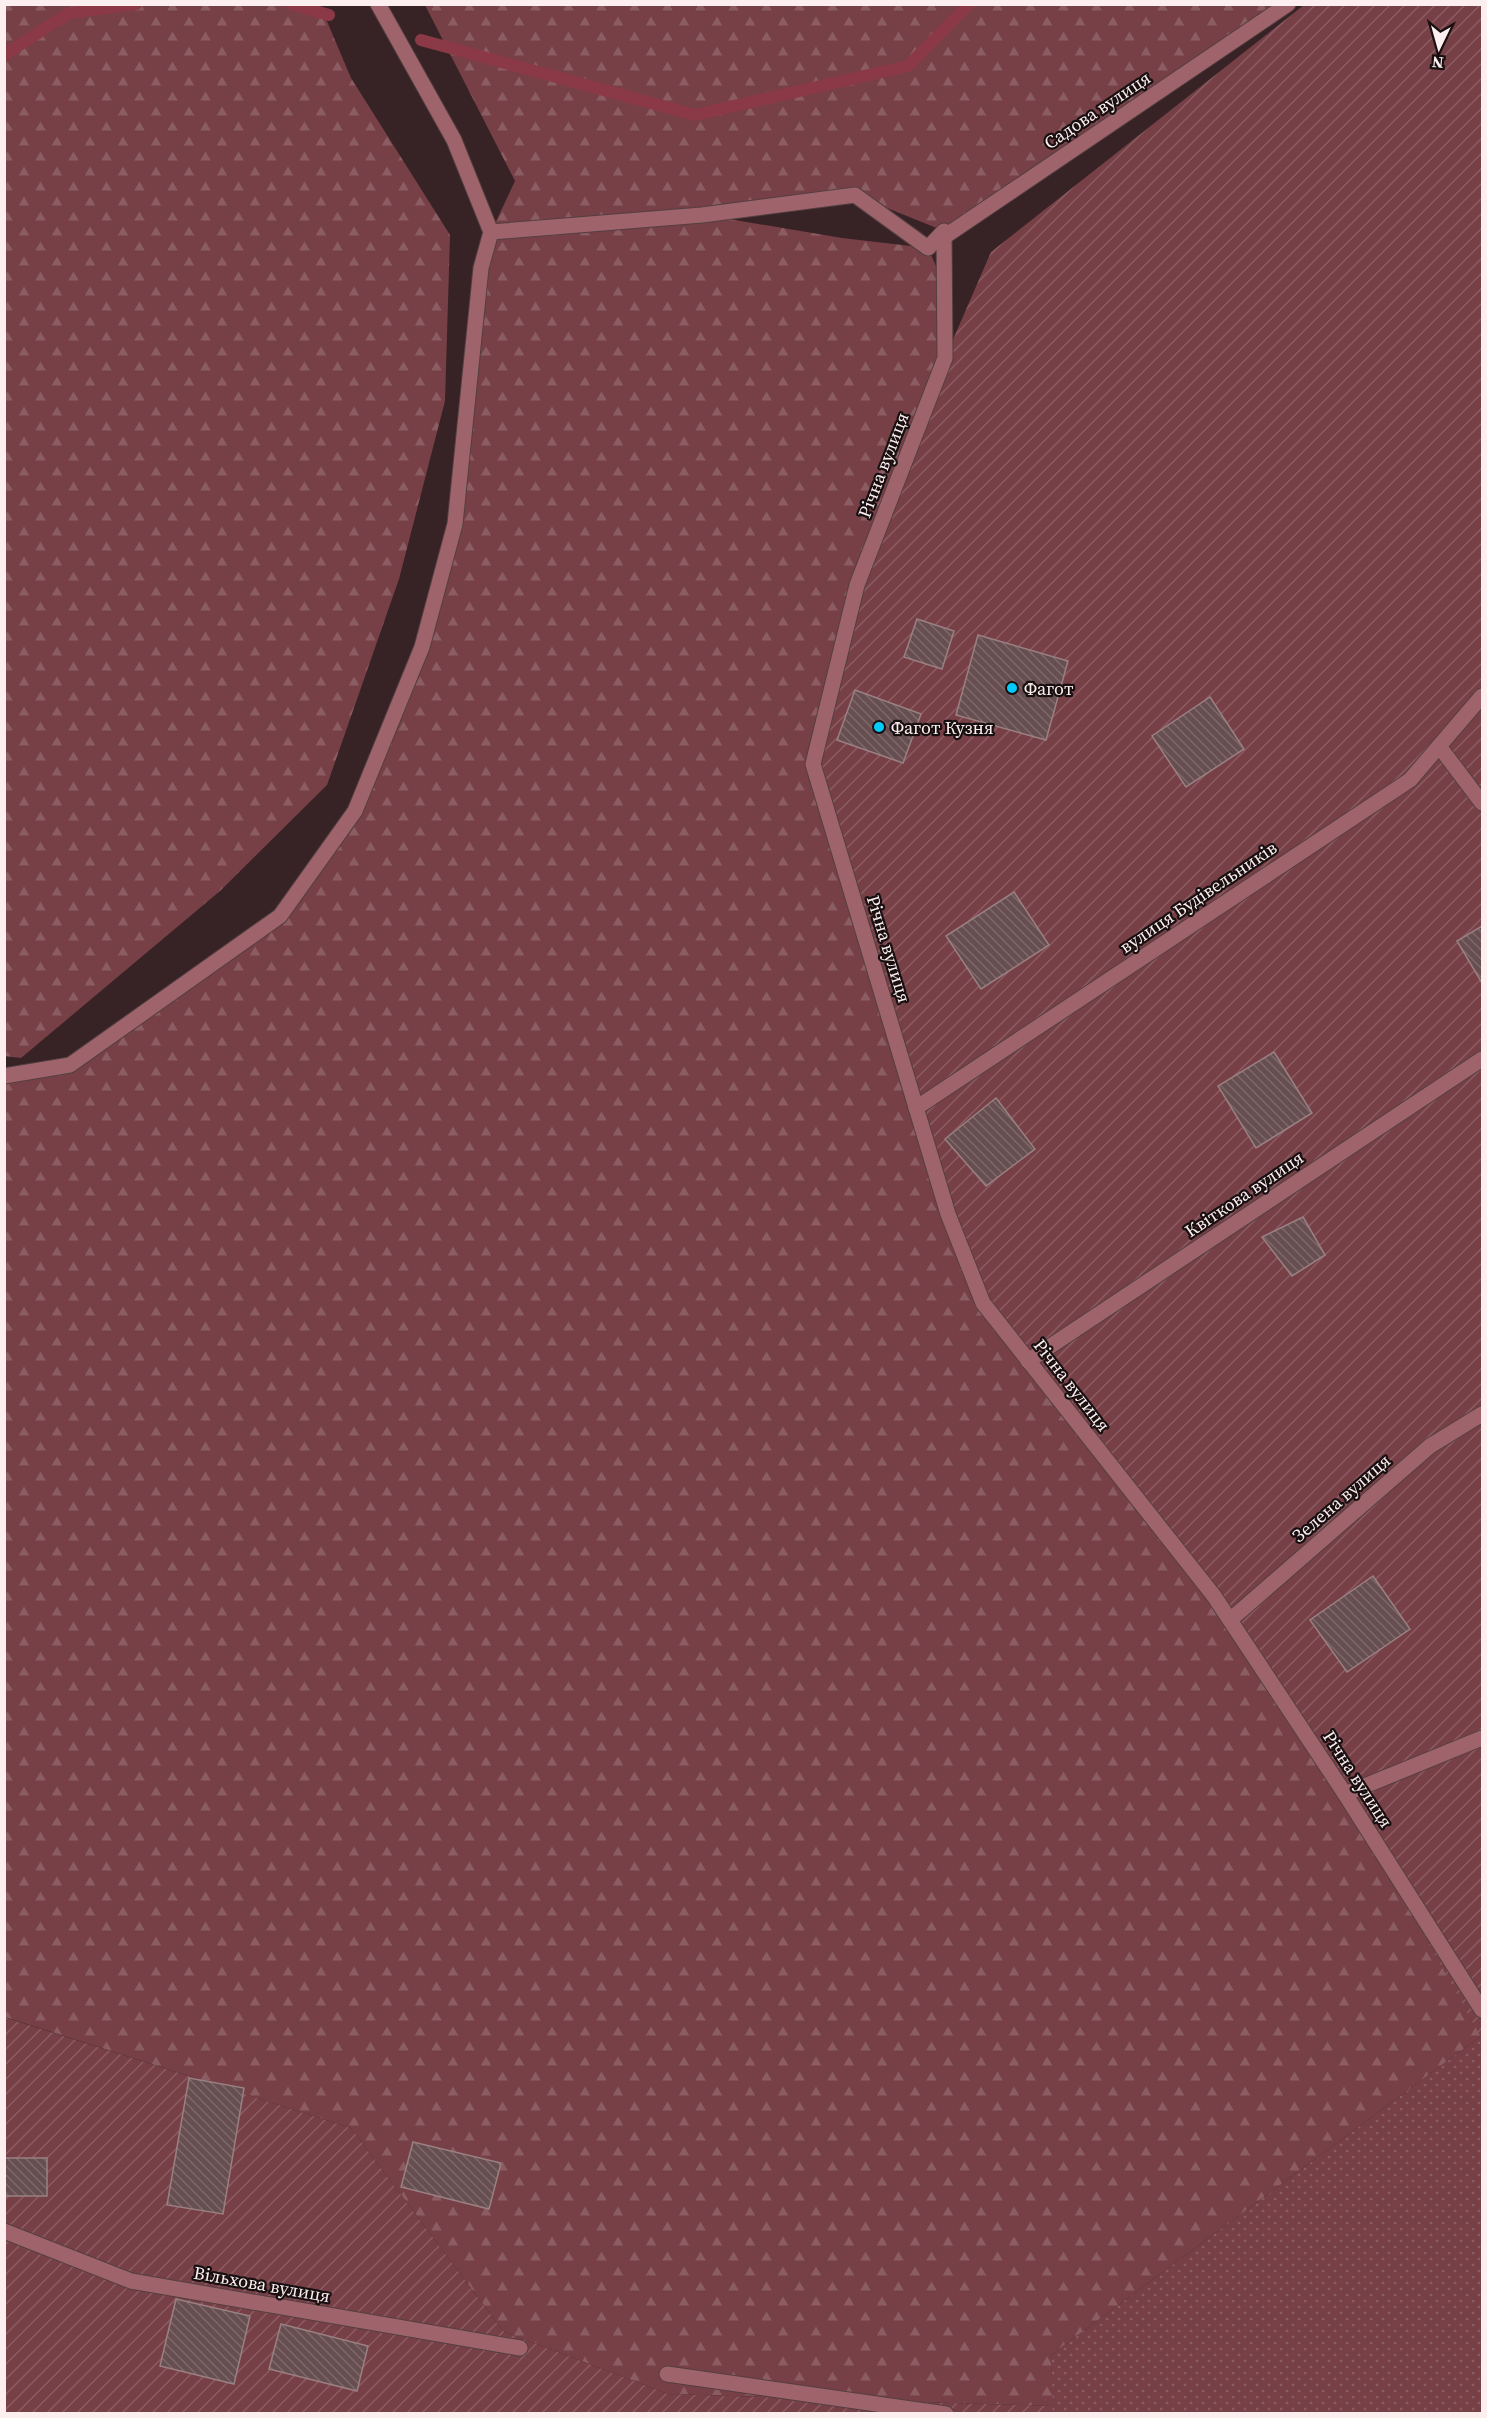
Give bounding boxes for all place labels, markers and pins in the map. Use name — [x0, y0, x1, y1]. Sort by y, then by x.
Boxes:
place label: Фагот — [1024, 676, 1074, 701]
marker: Фагот — [1005, 681, 1019, 695]
place label: Фагот Кузня — [891, 715, 993, 740]
marker: Фагот Кузня — [872, 720, 886, 734]

